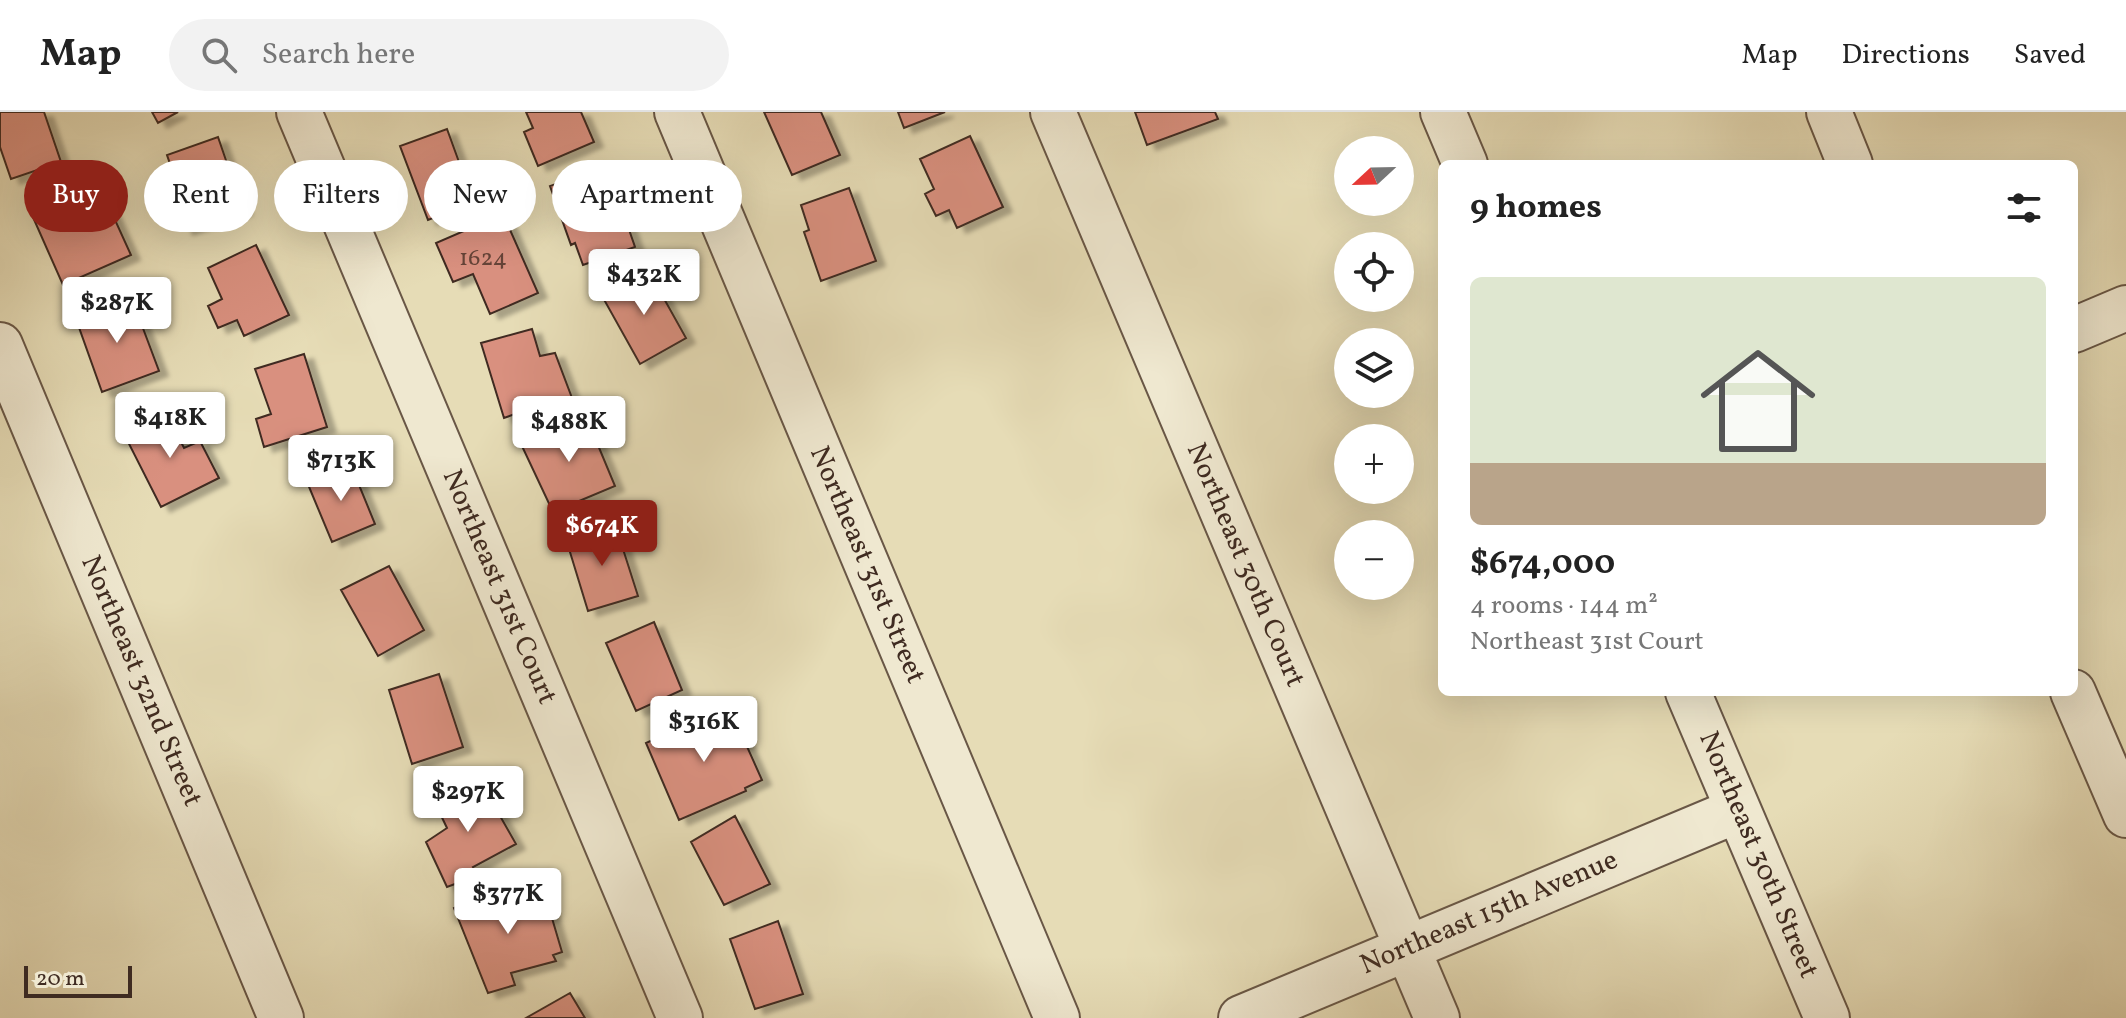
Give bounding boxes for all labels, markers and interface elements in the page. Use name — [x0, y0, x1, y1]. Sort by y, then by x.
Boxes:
search box — [169, 19, 729, 91]
text: Map — [40, 29, 121, 82]
icon: search — [197, 33, 241, 77]
text: Search here — [261, 34, 415, 76]
text: Map — [1742, 36, 1798, 75]
text: Directions — [1842, 36, 1970, 75]
text: Saved — [2014, 36, 2086, 75]
north arrow — [1334, 136, 1414, 216]
map controls — [1334, 136, 1414, 600]
chip: Buy — [24, 160, 128, 232]
chip: Rent — [144, 160, 258, 232]
chip: Filters — [274, 160, 408, 232]
chip: New — [424, 160, 536, 232]
chip: Apartment — [552, 160, 742, 232]
text: 9 homes — [1470, 185, 1602, 232]
icon: filters — [2002, 186, 2046, 230]
button: locate — [1334, 232, 1414, 312]
house number: 1624 — [459, 242, 507, 276]
pin: $432K — [588, 249, 700, 317]
text: $432K — [607, 257, 681, 293]
pin: $287K — [61, 277, 173, 345]
text: $287K — [80, 285, 154, 321]
button: layers — [1334, 328, 1414, 408]
icon: home — [1686, 329, 1830, 473]
pin: $418K — [114, 392, 226, 460]
pin: $488K — [513, 396, 625, 464]
text: $418K — [133, 400, 207, 436]
text: $488K — [530, 404, 608, 440]
button: + — [1334, 424, 1414, 504]
pin: $713K — [285, 435, 397, 503]
street label: Northeast 30th Court — [1176, 437, 1314, 693]
street label: Northeast 31st Street — [799, 440, 935, 690]
text: $713K — [306, 443, 376, 479]
street label: Northeast 31st Court — [432, 464, 566, 710]
pin: $674K — [546, 500, 658, 568]
text: $674K — [565, 508, 639, 544]
button: − — [1334, 520, 1414, 600]
text: $674,000 — [1470, 541, 1615, 588]
street label: Northeast 32nd Street — [70, 549, 212, 813]
text: 4 rooms · 144 m² — [1470, 588, 1658, 624]
text: Northeast 31st Court — [1470, 624, 1704, 660]
pin: $316K — [648, 696, 760, 764]
text: $316K — [668, 704, 740, 740]
street label: Northeast 30th Street — [1688, 726, 1828, 984]
pin: $297K — [412, 766, 524, 834]
text: $297K — [431, 774, 505, 810]
street label: Northeast 15th Avenue — [1354, 841, 1624, 985]
pin: $377K — [452, 868, 564, 936]
text: $377K — [472, 876, 544, 912]
scale bar — [24, 962, 132, 998]
text: 20 m — [36, 964, 85, 995]

